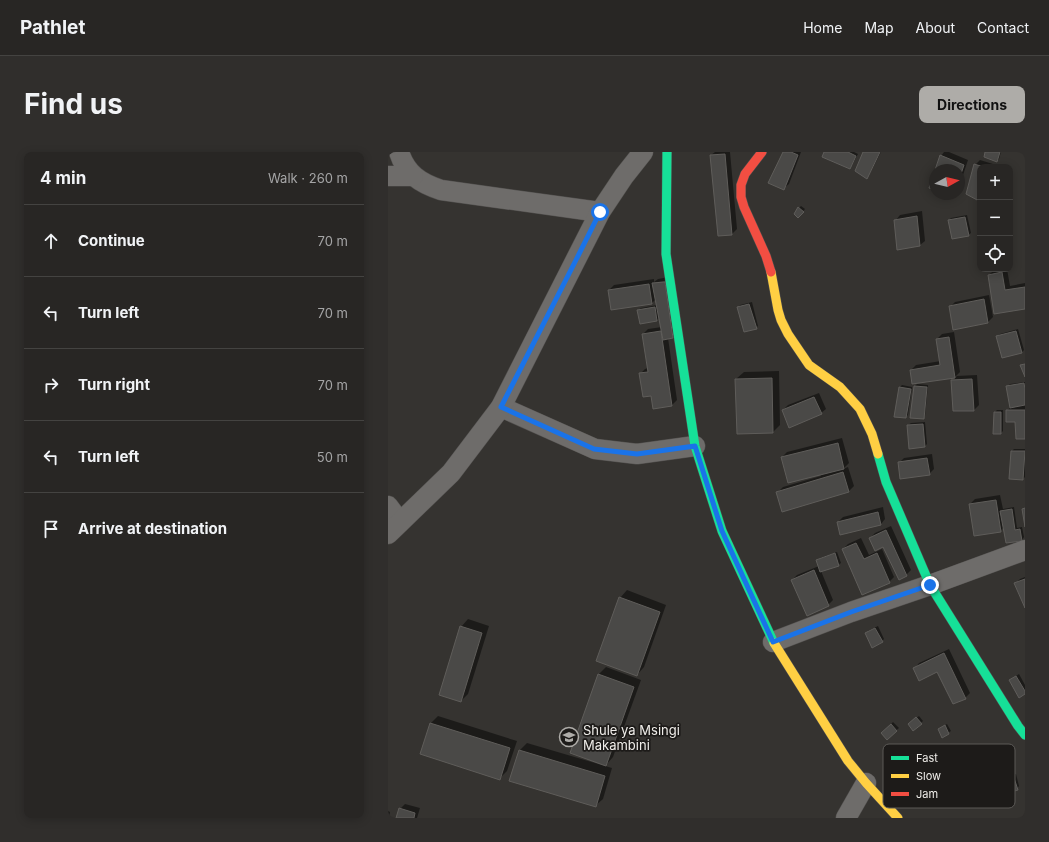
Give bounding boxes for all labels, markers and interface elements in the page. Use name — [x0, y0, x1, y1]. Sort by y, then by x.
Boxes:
text: Pathlet — [20, 16, 85, 39]
text: Home — [803, 19, 842, 36]
text: Map — [864, 19, 894, 36]
text: About — [916, 19, 955, 36]
text: Contact — [977, 19, 1029, 36]
button: Directions — [919, 86, 1025, 123]
text: Find us — [24, 87, 123, 121]
north arrow — [929, 164, 965, 200]
map controls — [977, 164, 1013, 272]
button: + — [977, 164, 1013, 200]
text: 4 min — [40, 168, 86, 188]
text: Walk · 260 m — [268, 170, 348, 186]
button: − — [977, 200, 1013, 236]
route start — [591, 203, 609, 221]
icon: ahead — [40, 230, 62, 252]
text: Continue — [78, 231, 145, 250]
text: 70 m — [318, 233, 348, 249]
button: locate — [977, 236, 1013, 272]
icon: left — [40, 302, 62, 324]
text: Turn left — [78, 303, 139, 322]
text: 70 m — [318, 305, 348, 321]
icon: right — [40, 374, 62, 396]
text: Turn right — [78, 375, 150, 394]
text: 70 m — [318, 377, 348, 393]
icon: left — [40, 446, 62, 468]
text: Turn left — [78, 447, 139, 466]
text: 50 m — [317, 449, 348, 465]
icon: arrive — [40, 518, 62, 540]
text: Arrive at destination — [78, 519, 227, 538]
route end — [921, 576, 939, 594]
place label: Shule ya Msingi Makambini — [583, 722, 680, 753]
school or university icon: Shule ya Msingi Makambini — [558, 726, 580, 748]
legend — [883, 744, 1015, 808]
text: Fast — [916, 751, 938, 765]
text: Slow — [916, 769, 941, 783]
text: Jam — [916, 787, 938, 801]

